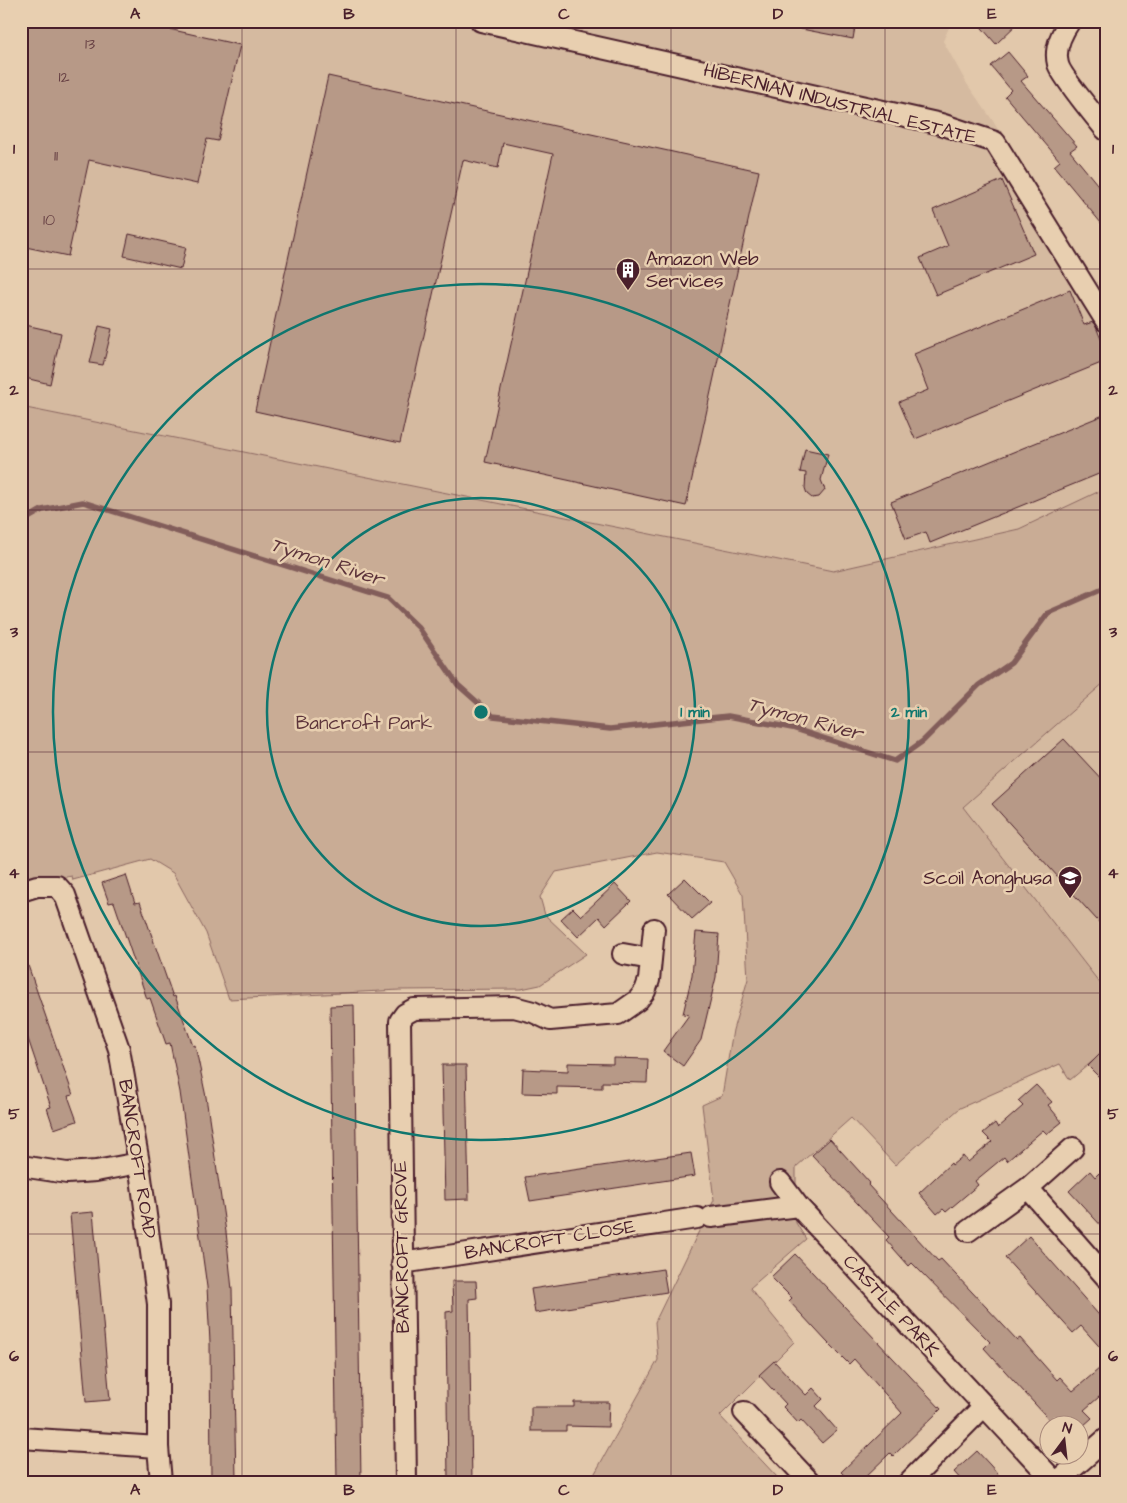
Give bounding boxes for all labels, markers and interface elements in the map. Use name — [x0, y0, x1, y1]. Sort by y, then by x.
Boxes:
text: A — [130, 3, 141, 25]
text: B — [343, 3, 355, 25]
text: C — [558, 3, 570, 25]
text: D — [773, 3, 784, 25]
text: E — [987, 3, 997, 25]
house number: 13 — [85, 33, 95, 55]
street label: HIBERNIAN INDUSTRIAL ESTATE — [700, 57, 980, 151]
house number: 12 — [58, 66, 70, 88]
text: 1 — [13, 138, 16, 160]
text: 1 — [1112, 138, 1115, 160]
house number: 11 — [54, 145, 58, 167]
house number: 10 — [43, 209, 55, 231]
place label: Amazon Web Services — [646, 246, 759, 295]
building icon: Amazon Web Services — [615, 257, 641, 291]
text: 2 — [8, 379, 19, 401]
text: 2 — [1107, 379, 1118, 401]
water label: Tymon River — [266, 530, 389, 595]
text: 3 — [9, 621, 19, 643]
text: 3 — [1108, 621, 1118, 643]
water label: Tymon River — [744, 690, 867, 749]
text: 1 min — [680, 702, 710, 723]
text: 2 min — [890, 702, 928, 723]
centre of rings — [472, 703, 490, 721]
park label: Bancroft Park — [296, 710, 433, 737]
text: 4 — [9, 862, 20, 884]
text: 4 — [1108, 862, 1119, 884]
place label: Scoil Aonghusa — [923, 865, 1052, 893]
school or university icon: Scoil Aonghusa — [1057, 865, 1083, 899]
street label: BANCROFT ROAD — [111, 1078, 163, 1240]
text: 5 — [8, 1103, 20, 1125]
text: 5 — [1107, 1103, 1119, 1125]
street label: BANCROFT GROVE — [387, 1161, 417, 1333]
street label: BANCROFT CLOSE — [463, 1213, 637, 1267]
street label: CASTLE PARK — [836, 1249, 946, 1363]
text: 6 — [9, 1345, 19, 1367]
text: 6 — [1108, 1345, 1118, 1367]
north arrow — [1040, 1416, 1090, 1466]
text: N — [1060, 1418, 1074, 1439]
text: A — [130, 1479, 141, 1501]
text: B — [343, 1479, 355, 1501]
text: C — [558, 1479, 570, 1501]
text: D — [773, 1479, 784, 1501]
text: E — [987, 1479, 997, 1501]

